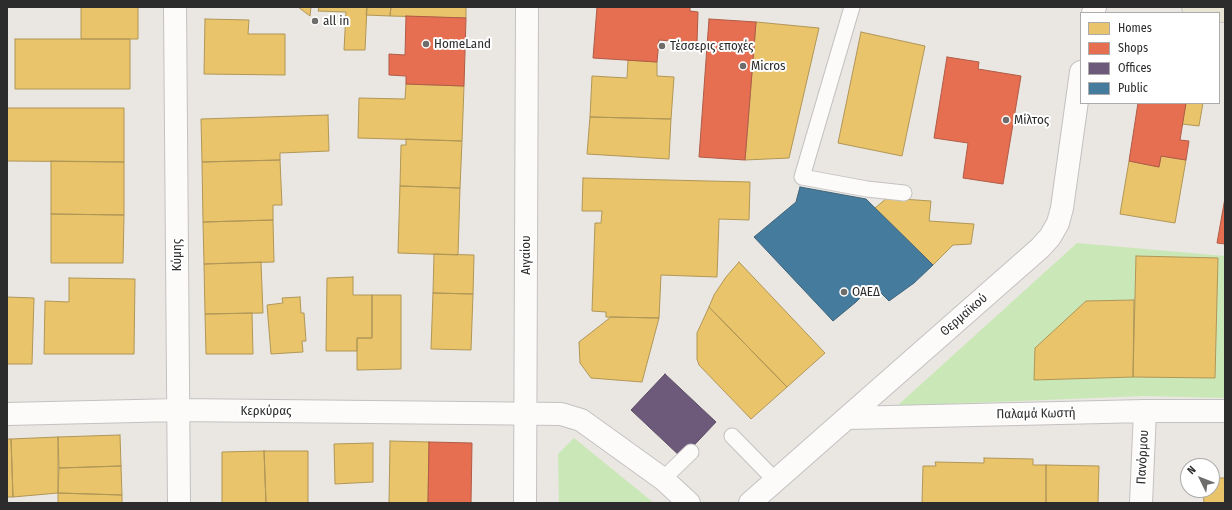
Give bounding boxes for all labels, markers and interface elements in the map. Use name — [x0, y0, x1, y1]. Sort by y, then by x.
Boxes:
legend — [1080, 12, 1220, 104]
place label: all in — [323, 13, 349, 29]
marker: all in — [310, 16, 320, 26]
text: Homes — [1118, 21, 1152, 35]
place label: HomeLand — [434, 36, 491, 52]
place label: Τέσσερις εποχές — [670, 38, 753, 54]
marker: HomeLand — [421, 39, 431, 49]
marker: Τέσσερις εποχές — [657, 41, 667, 51]
text: Shops — [1118, 41, 1148, 55]
place label: Micros — [751, 58, 786, 74]
marker: Micros — [738, 61, 748, 71]
text: Offices — [1118, 61, 1151, 75]
text: Public — [1118, 81, 1148, 95]
place label: Μίλτος — [1014, 112, 1049, 128]
marker: Μίλτος — [1001, 115, 1011, 125]
street label: Αιγαίου — [518, 235, 534, 275]
street label: Κύμης — [169, 239, 185, 271]
place label: ΟΑΕΔ — [852, 284, 880, 300]
marker: ΟΑΕΔ — [839, 287, 849, 297]
street label: Θερμαϊκού — [937, 290, 991, 340]
street label: Κερκύρας — [241, 403, 291, 419]
street label: Παλαμά Κωστή — [996, 406, 1076, 422]
street label: Πανόρμου — [1134, 429, 1152, 485]
north arrow — [1180, 458, 1220, 498]
text: N — [1185, 463, 1199, 477]

